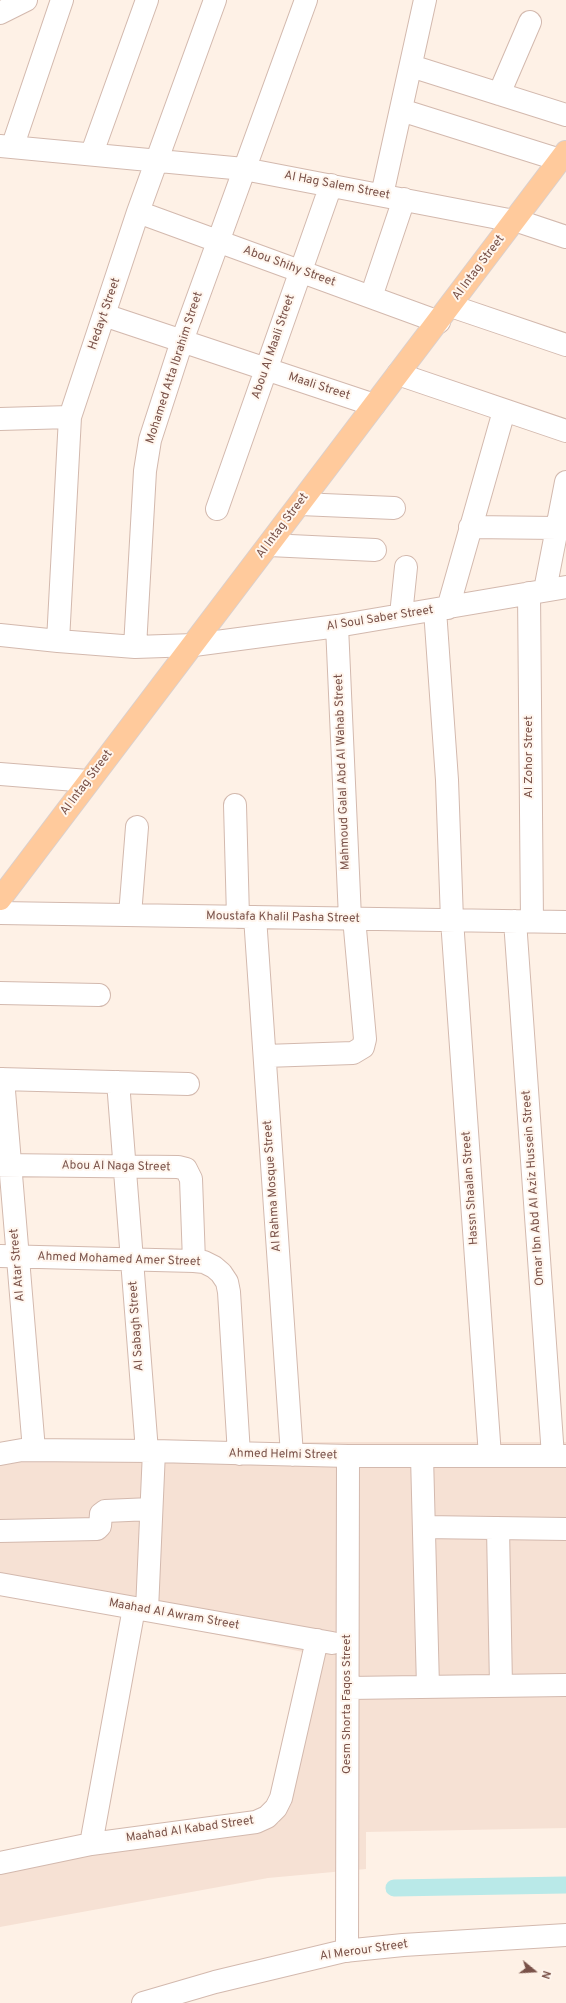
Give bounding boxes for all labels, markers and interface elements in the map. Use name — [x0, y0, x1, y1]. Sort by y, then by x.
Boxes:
street label: Al Hag Salem Street — [283, 169, 391, 203]
street label: Al Intag Street — [450, 233, 508, 303]
street label: Abou Shihy Street — [241, 244, 337, 290]
street label: Hedayt Street — [86, 276, 124, 352]
street label: Mohamed Atta Ibrahim Street — [144, 290, 206, 446]
street label: Abou Al Maali Street — [249, 293, 299, 401]
street label: Maali Street — [286, 370, 352, 404]
street label: Al Intag Street — [254, 491, 312, 561]
street label: Al Soul Saber Street — [326, 603, 434, 635]
street label: Mahmoud Galal Abd Al Wahab Street — [332, 674, 354, 870]
street label: Al Zohor Street — [523, 716, 537, 798]
street label: Al Intag Street — [58, 748, 116, 818]
street label: Moustafa Khalil Pasha Street — [206, 909, 360, 927]
street label: Omar Ibn Abd Al Aziz Hussein Street — [520, 1090, 548, 1286]
street label: Al Rahma Mosque Street — [261, 1120, 285, 1252]
street label: Hassn Shaalan Street — [460, 1131, 482, 1245]
street label: Abou Al Naga Street — [61, 1159, 171, 1175]
street label: Al Atar Street — [8, 1228, 28, 1302]
street label: Ahmed Mohamed Amer Street — [37, 1250, 201, 1270]
street label: Al Sabagh Street — [127, 1280, 147, 1372]
street label: Ahmed Helmi Street — [229, 1447, 337, 1463]
street label: Maahad Al Awram Street — [108, 1596, 240, 1634]
street label: Qesm Shorta Faqos Street — [341, 1634, 355, 1774]
street label: Maahad Al Kabad Street — [125, 1814, 255, 1846]
street label: Al Merour Street — [319, 1938, 409, 1964]
north arrow — [514, 1951, 554, 1991]
text: N — [538, 1969, 553, 1981]

